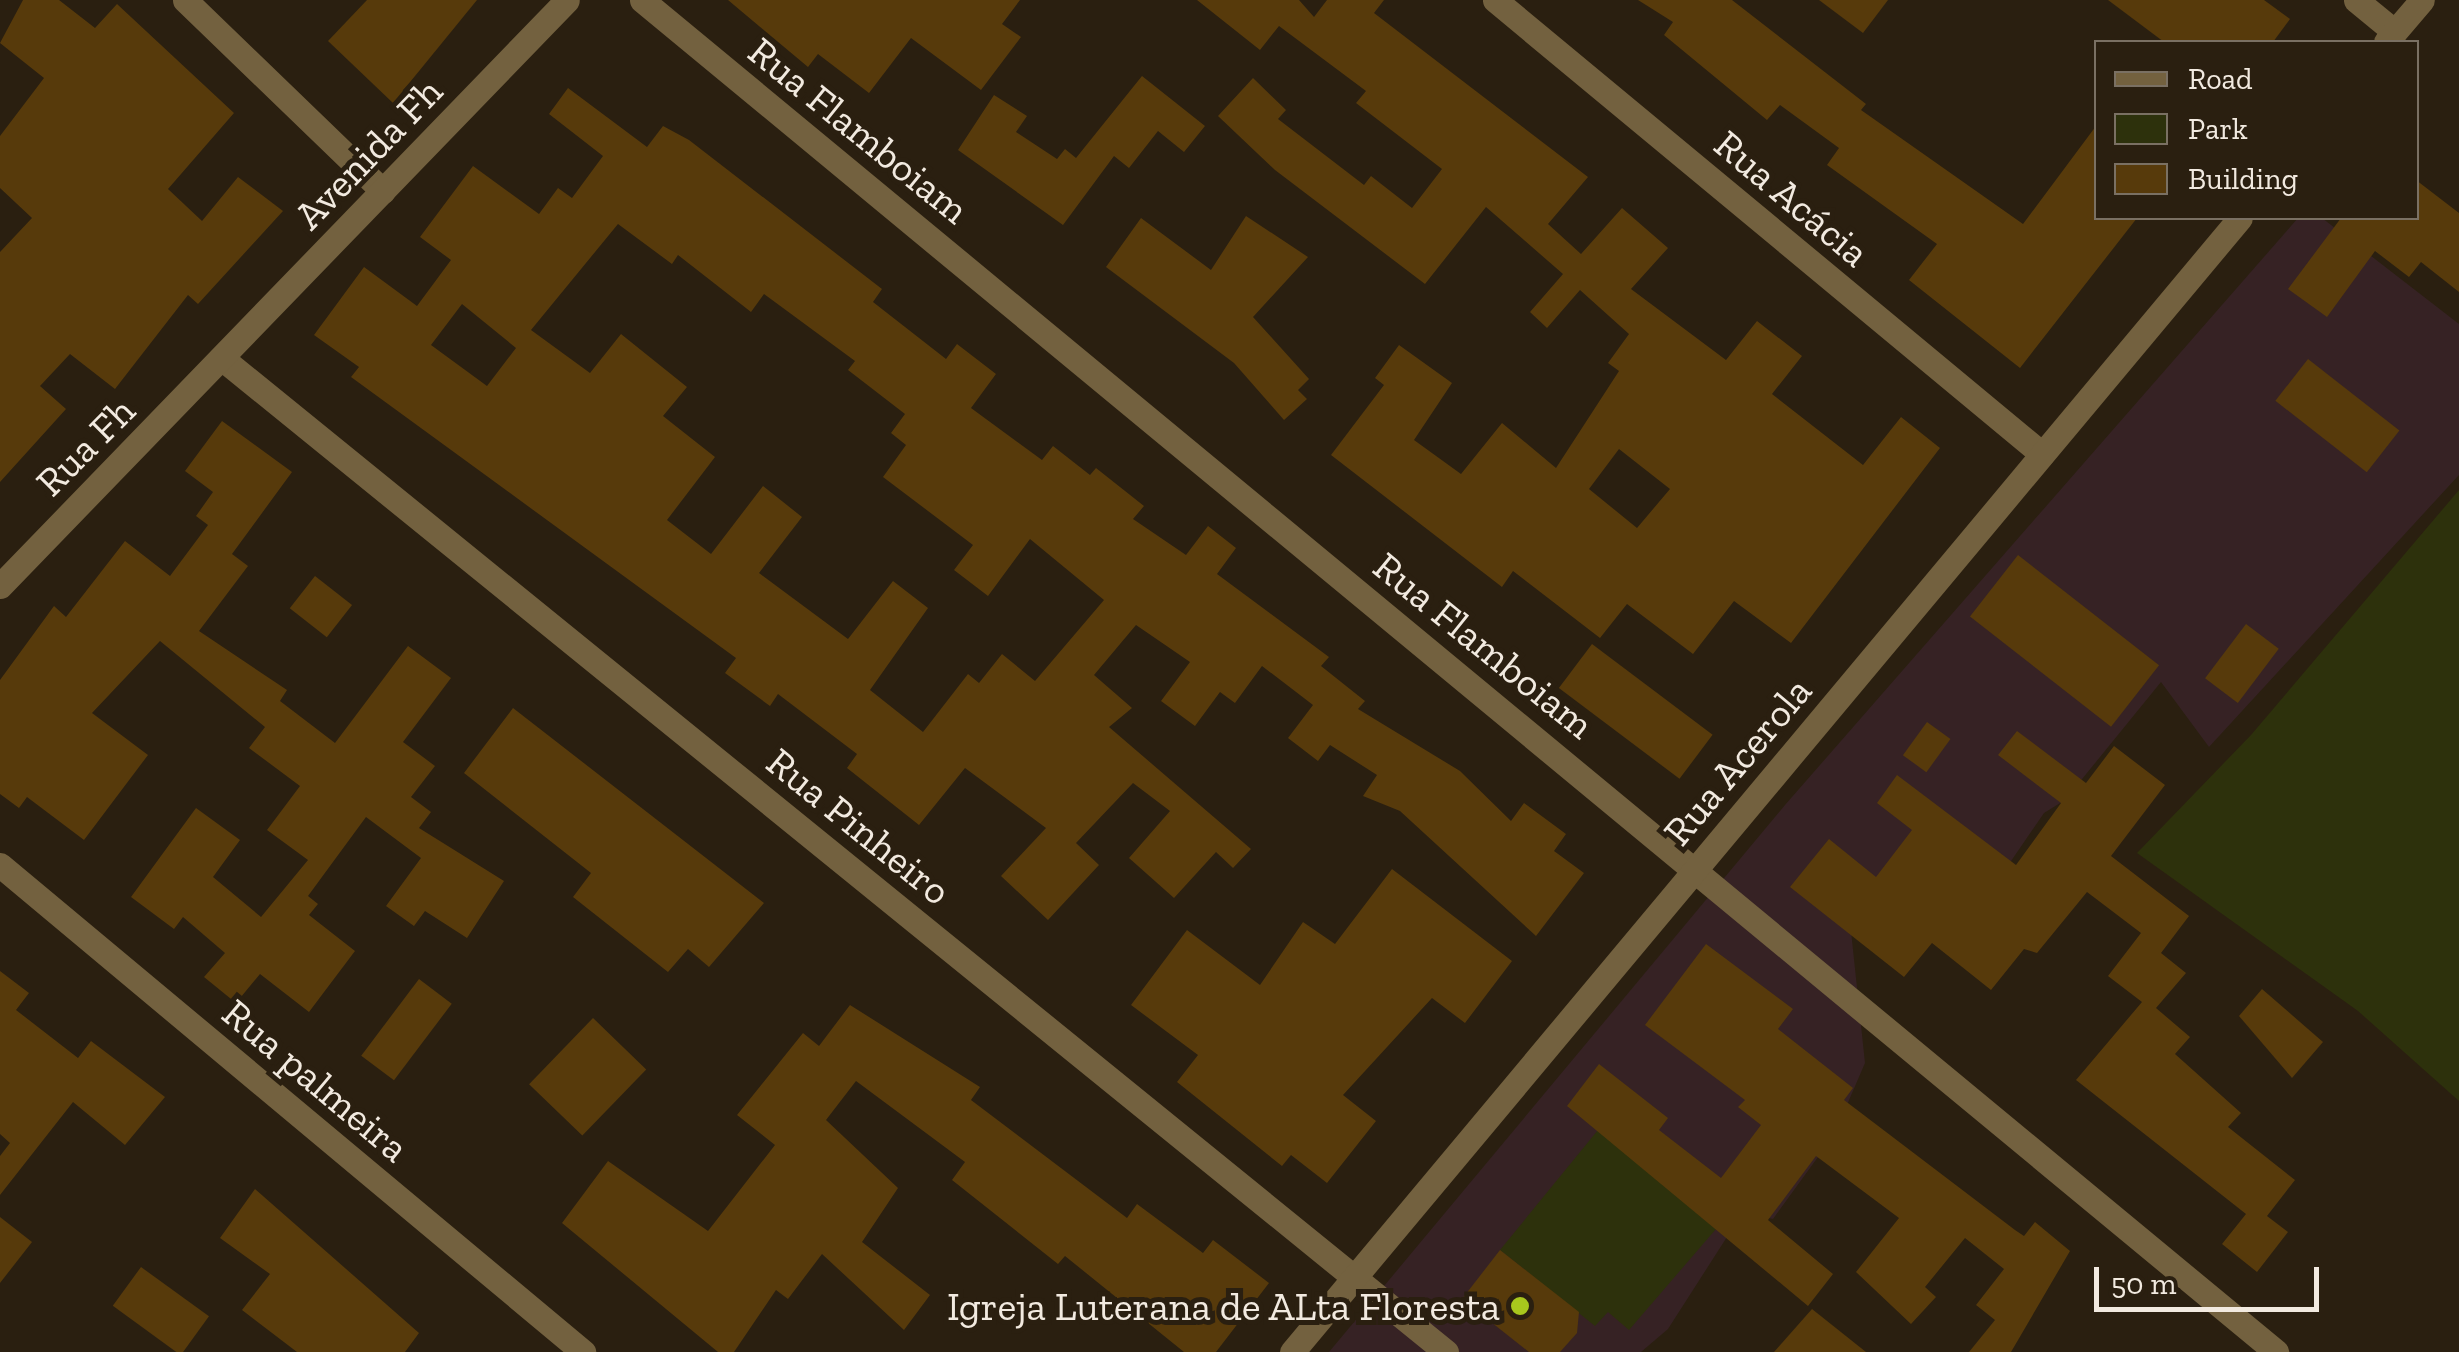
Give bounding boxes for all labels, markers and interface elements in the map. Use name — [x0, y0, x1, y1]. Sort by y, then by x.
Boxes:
street label: Rua Flamboiam — [739, 27, 979, 233]
legend — [2094, 40, 2419, 220]
text: Road — [2188, 61, 2253, 97]
street label: Avenida Fh — [284, 67, 452, 239]
text: Park — [2188, 111, 2248, 147]
street label: Rua Acácia — [1705, 119, 1879, 277]
text: Building — [2188, 161, 2298, 197]
street label: Rua Fh — [26, 387, 144, 505]
street label: Rua Flamboiam — [1364, 542, 1604, 748]
street label: Rua Acerola — [1653, 667, 1821, 855]
street label: Rua Pinheiro — [758, 737, 960, 915]
street label: Rua palmeira — [213, 988, 419, 1172]
scale bar — [2099, 1247, 2324, 1309]
text: 50 m — [2111, 1266, 2176, 1302]
place label: Igreja Luterana de ALta Floresta — [946, 1282, 1500, 1330]
marker: Igreja Luterana de ALta Floresta — [1509, 1295, 1531, 1317]

